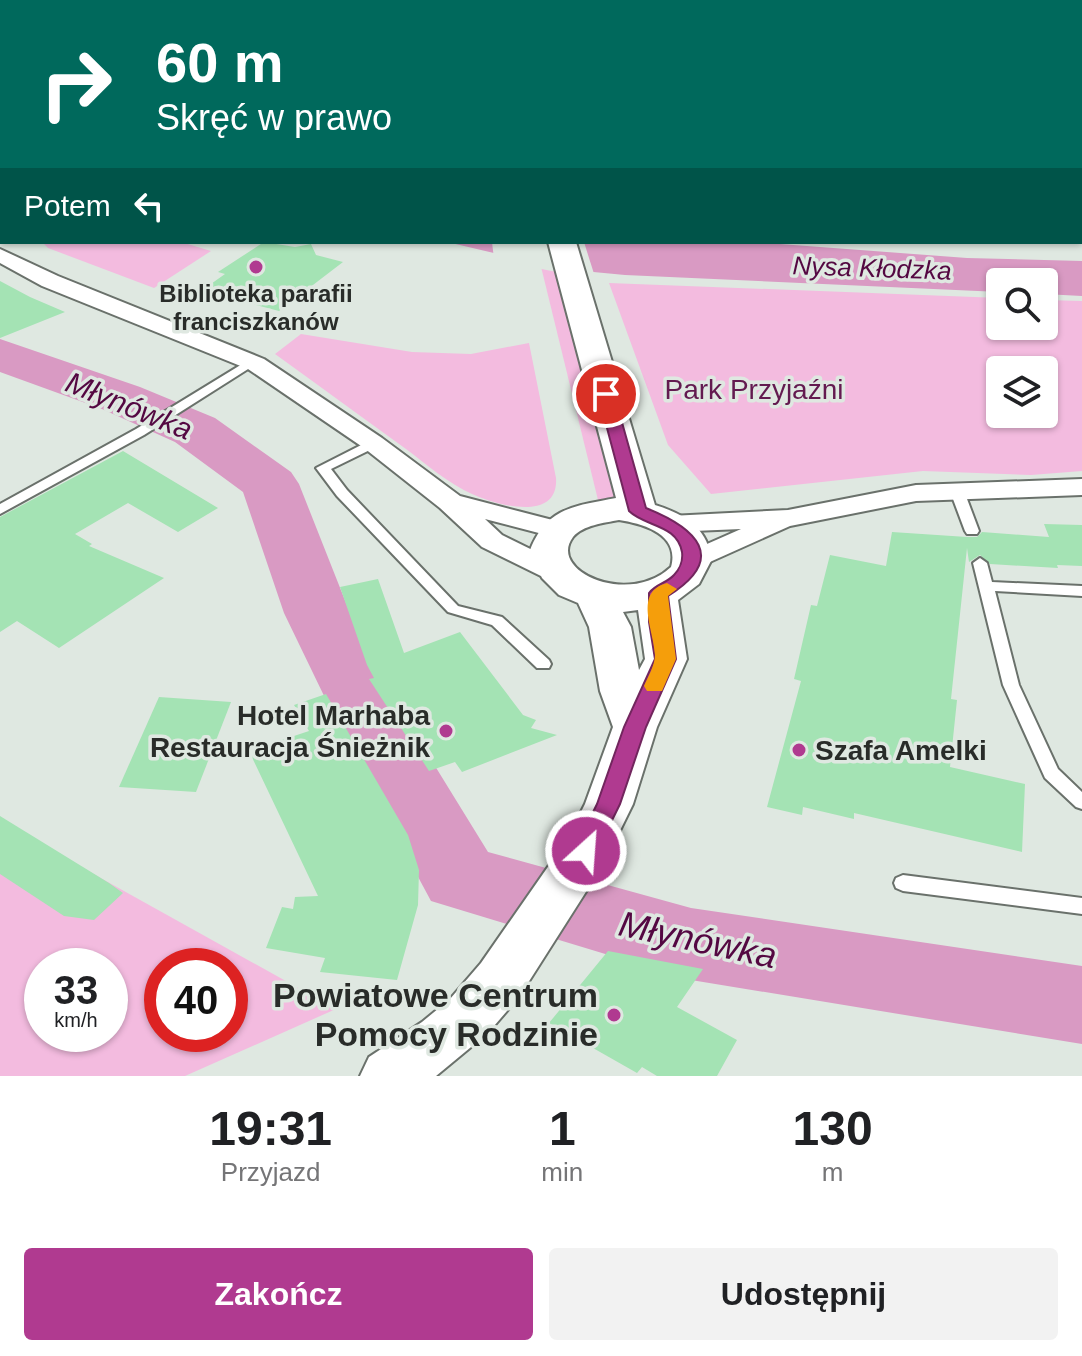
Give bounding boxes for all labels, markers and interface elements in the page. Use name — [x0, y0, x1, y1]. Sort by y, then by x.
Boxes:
text: 60 m — [156, 31, 284, 94]
icon: right — [24, 32, 128, 136]
text: Skręć w prawo — [156, 97, 392, 138]
icon: left — [127, 184, 171, 228]
text: Potem — [24, 189, 111, 222]
water label: Nysa Kłodzka — [792, 250, 952, 286]
marker: Biblioteka parafii franciszkanów — [247, 258, 265, 276]
map controls — [986, 268, 1058, 428]
button: search — [986, 268, 1058, 340]
place label: Biblioteka parafii franciszkanów — [159, 280, 353, 335]
button: layers — [986, 356, 1058, 428]
pin — [572, 360, 640, 428]
water label: Młynówka — [61, 365, 197, 446]
icon: arrive — [584, 372, 628, 416]
park label: Park Przyjaźni — [665, 374, 843, 405]
place label: Hotel Marhaba Restauracja Śnieżnik — [150, 700, 430, 763]
marker: Hotel Marhaba Restauracja Śnieżnik — [437, 722, 455, 740]
place label: Szafa Amelki — [815, 735, 987, 766]
marker: Szafa Amelki — [790, 741, 808, 759]
position arrow — [544, 809, 628, 893]
water label: Młynówka — [615, 903, 780, 976]
speed limit sign: 40 — [144, 948, 248, 1052]
text: 33 — [54, 968, 98, 1012]
place label: Powiatowe Centrum Pomocy Rodzinie — [273, 976, 598, 1053]
marker: Powiatowe Centrum Pomocy Rodzinie — [605, 1006, 623, 1024]
text: km/h — [54, 1009, 98, 1031]
text: 19:31 — [209, 1102, 332, 1155]
text: 1 — [549, 1102, 576, 1155]
text: 130 — [793, 1102, 873, 1155]
text: Przyjazd — [221, 1157, 321, 1187]
text: min — [541, 1157, 583, 1187]
text: m — [822, 1157, 843, 1187]
button: Zakończ — [24, 1248, 533, 1340]
button: Udostępnij — [549, 1248, 1058, 1340]

